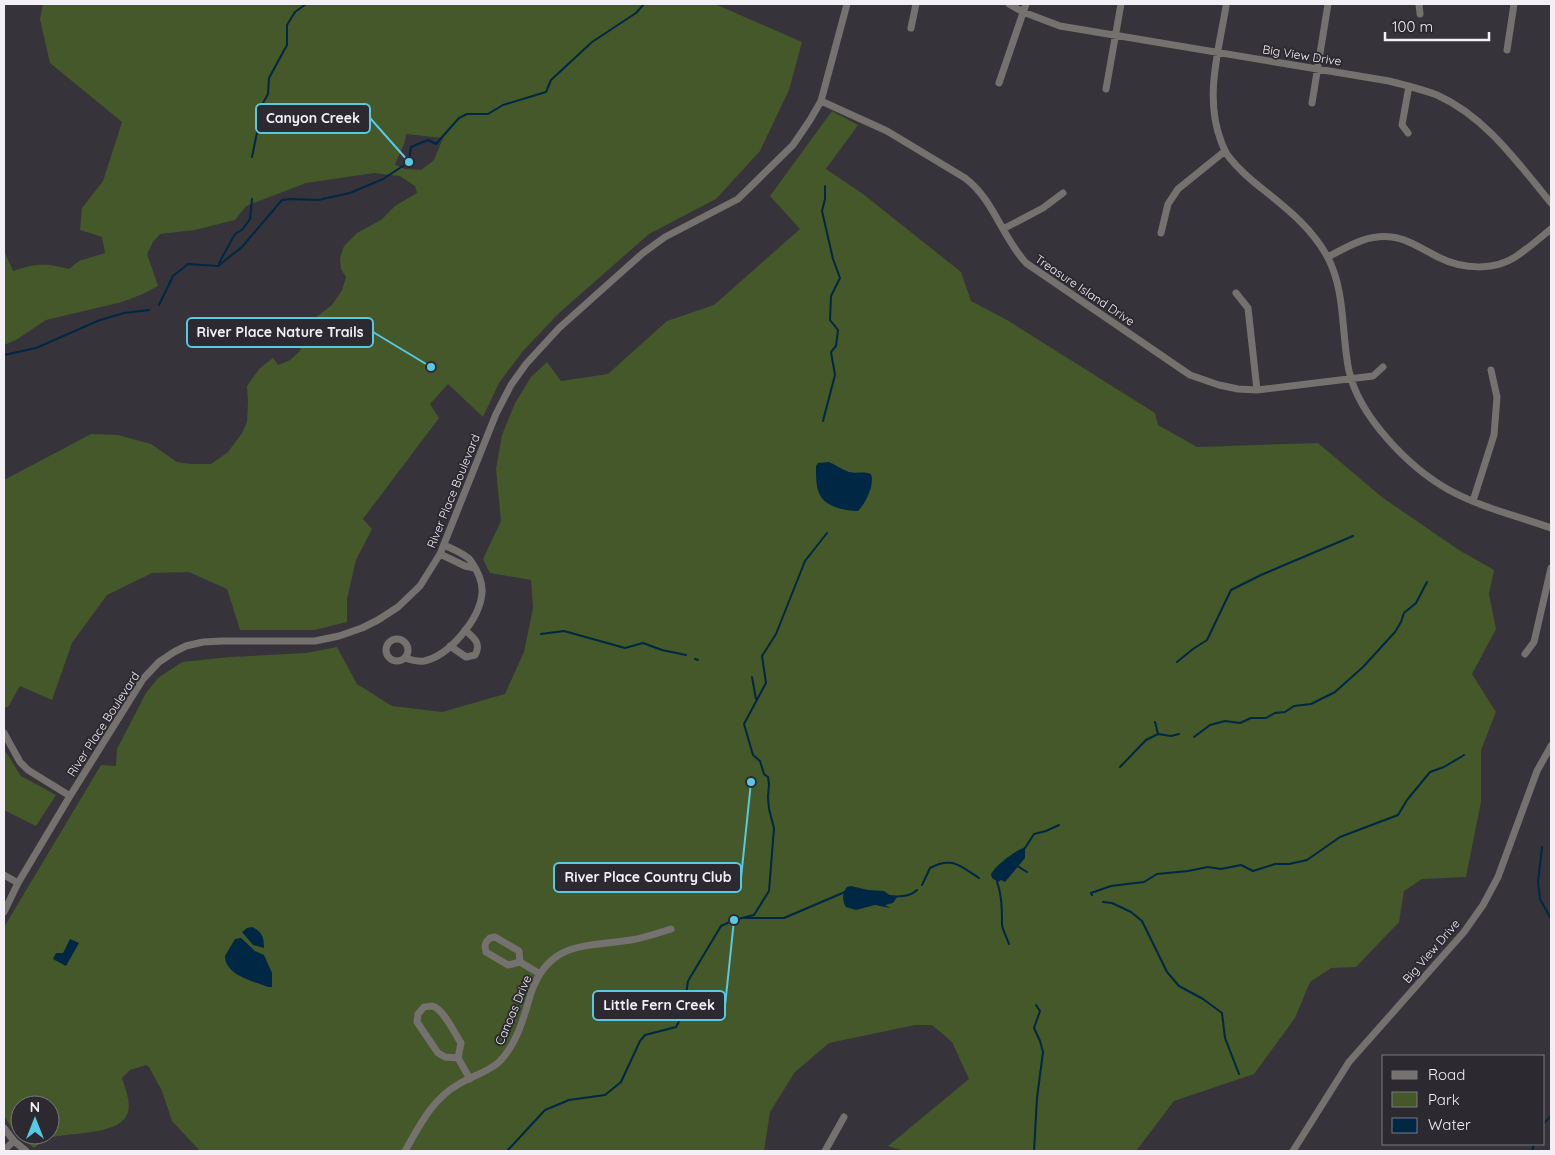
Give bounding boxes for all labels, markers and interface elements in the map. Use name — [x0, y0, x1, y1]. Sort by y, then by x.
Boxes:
scale bar — [1385, 10, 1489, 42]
text: 100 m — [1392, 17, 1433, 36]
street label: Big View Drive — [1261, 41, 1343, 69]
callout: Canyon Creek — [256, 104, 370, 133]
text: Canyon Creek — [266, 109, 360, 127]
street label: Treasure Island Drive — [1032, 251, 1138, 329]
callout: River Place Nature Trails — [187, 318, 373, 347]
text: River Place Nature Trails — [197, 323, 364, 341]
street label: River Place Boulevard — [423, 432, 483, 550]
street label: River Place Boulevard — [64, 669, 142, 779]
callout: River Place Country Club — [554, 863, 741, 892]
text: River Place Country Club — [565, 868, 732, 886]
street label: Big View Drive — [1399, 916, 1463, 986]
street label: Canoas Drive — [492, 973, 535, 1047]
callout: Little Fern Creek — [593, 991, 725, 1020]
text: Little Fern Creek — [603, 996, 715, 1014]
legend — [1382, 1055, 1545, 1145]
text: Road — [1428, 1065, 1465, 1084]
text: Park — [1428, 1090, 1460, 1109]
north arrow — [10, 1095, 60, 1145]
text: N — [30, 1098, 40, 1116]
text: Water — [1428, 1115, 1471, 1134]

